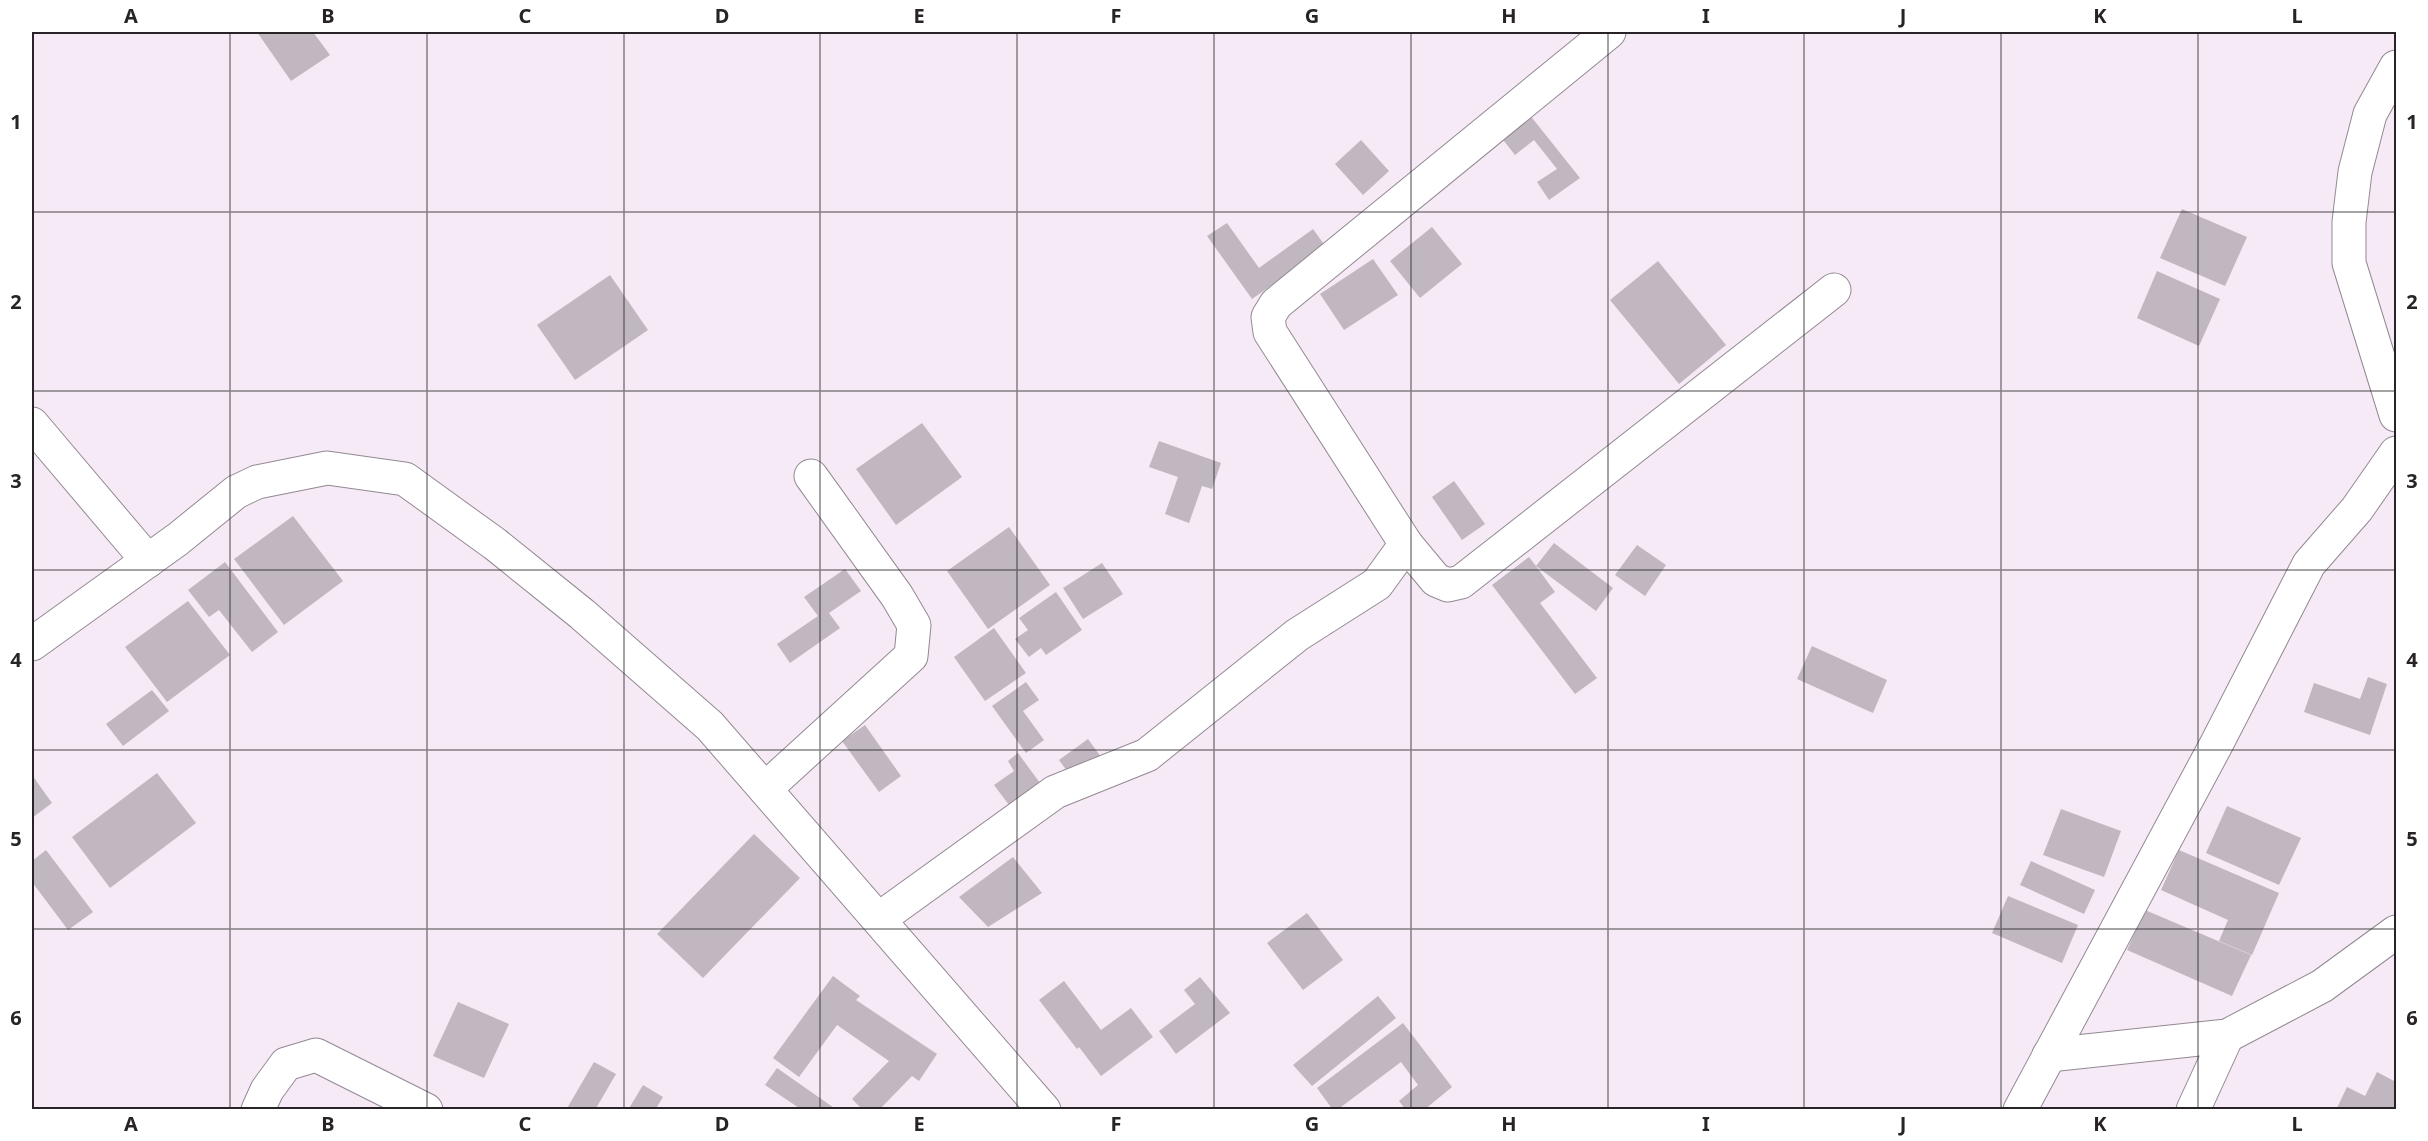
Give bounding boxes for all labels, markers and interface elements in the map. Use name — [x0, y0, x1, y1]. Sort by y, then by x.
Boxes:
text: A — [124, 2, 138, 29]
text: B — [321, 2, 335, 29]
text: C — [519, 2, 532, 29]
text: D — [715, 2, 729, 29]
text: E — [913, 2, 925, 29]
text: F — [1111, 2, 1121, 29]
text: G — [1305, 2, 1319, 29]
text: H — [1501, 2, 1517, 29]
text: I — [1702, 2, 1710, 29]
text: J — [1898, 2, 1906, 29]
text: K — [2093, 2, 2107, 29]
text: L — [2291, 2, 2303, 29]
text: 1 — [10, 108, 22, 135]
text: 1 — [2406, 108, 2418, 135]
text: 2 — [10, 288, 22, 315]
text: 2 — [2406, 288, 2418, 315]
text: 3 — [10, 467, 22, 494]
text: 3 — [2406, 467, 2418, 494]
text: 4 — [10, 646, 22, 673]
text: 4 — [2406, 646, 2418, 673]
text: 5 — [10, 825, 22, 852]
text: 5 — [2406, 825, 2418, 852]
text: 6 — [10, 1004, 22, 1031]
text: 6 — [2406, 1004, 2418, 1031]
text: A — [124, 1110, 138, 1137]
text: B — [321, 1110, 335, 1137]
text: C — [519, 1110, 532, 1137]
text: D — [715, 1110, 729, 1137]
text: E — [913, 1110, 925, 1137]
text: F — [1111, 1110, 1121, 1137]
text: G — [1305, 1110, 1319, 1137]
text: H — [1501, 1110, 1517, 1137]
text: I — [1702, 1110, 1710, 1137]
text: J — [1898, 1110, 1906, 1137]
text: K — [2093, 1110, 2107, 1137]
text: L — [2291, 1110, 2303, 1137]

